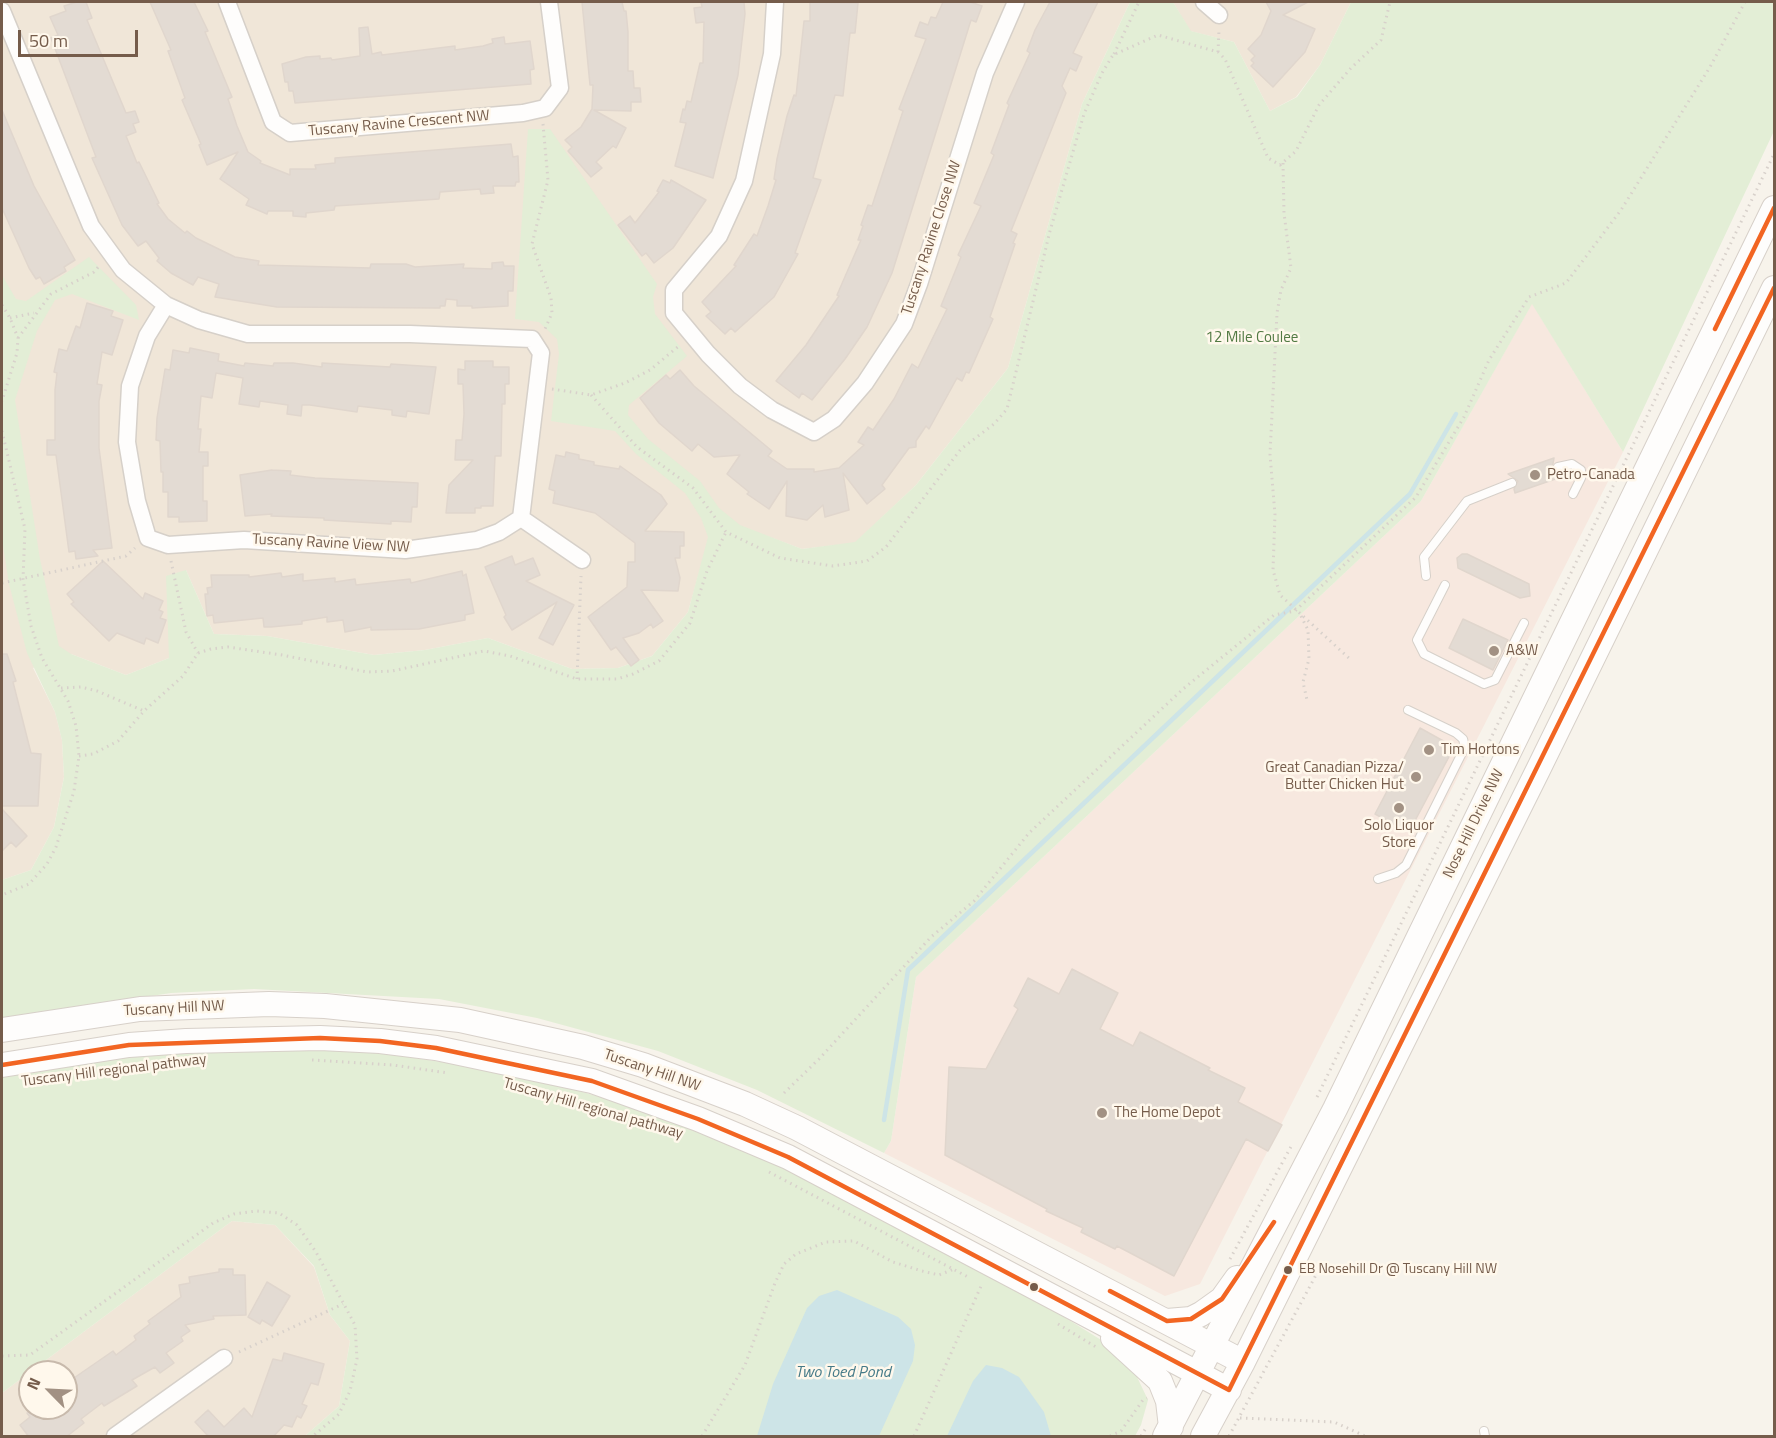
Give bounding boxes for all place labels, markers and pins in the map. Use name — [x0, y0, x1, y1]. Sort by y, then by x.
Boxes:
place label: Petro-Canada — [1547, 466, 1635, 484]
marker: Petro-Canada — [1528, 468, 1542, 482]
place label: A&W — [1506, 642, 1538, 660]
marker: A&W — [1487, 644, 1501, 658]
place label: Tim Hortons — [1441, 741, 1519, 759]
marker: Tim Hortons — [1422, 743, 1436, 757]
place label: Great Canadian Pizza/ Butter Chicken Hut — [1265, 759, 1404, 794]
marker: Great Canadian Pizza/ Butter Chicken Hut — [1409, 770, 1423, 784]
marker: Solo Liquor Store — [1392, 801, 1406, 815]
place label: Solo Liquor Store — [1364, 817, 1434, 852]
place label: The Home Depot — [1114, 1104, 1220, 1122]
marker: The Home Depot — [1095, 1106, 1109, 1120]
place label: EB Nosehill Dr @ Tuscany Hill NW — [1299, 1262, 1497, 1278]
marker: EB Nosehill Dr @ Tuscany Hill NW — [1282, 1264, 1294, 1276]
unlabelled marker — [1028, 1281, 1040, 1293]

